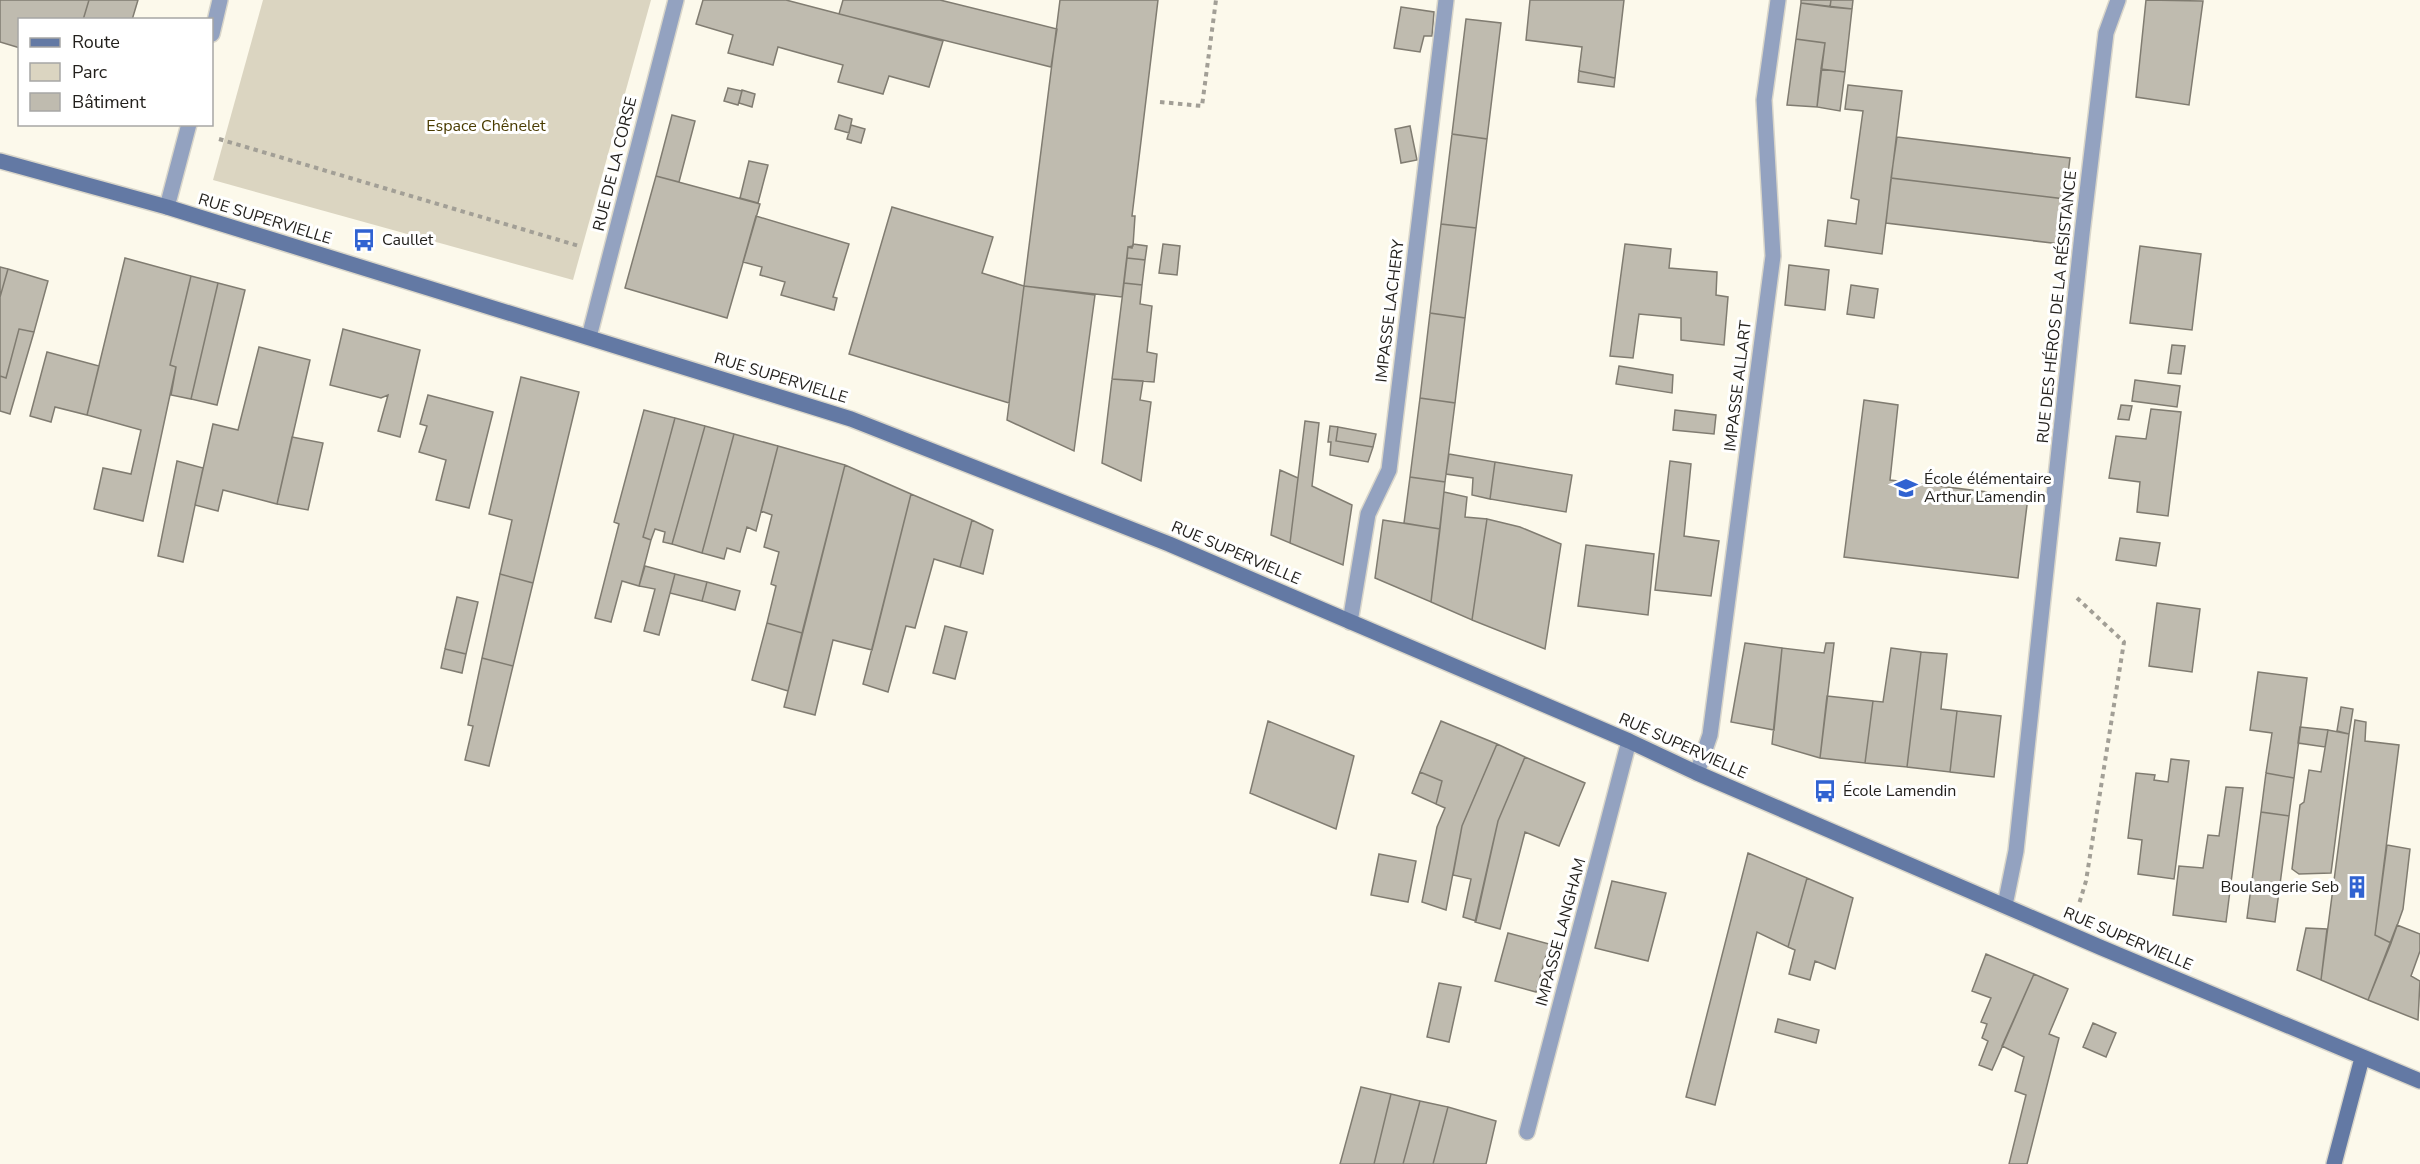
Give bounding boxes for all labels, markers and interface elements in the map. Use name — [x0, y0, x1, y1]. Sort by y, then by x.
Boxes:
legend — [18, 18, 213, 126]
text: Route — [72, 30, 120, 54]
text: Parc — [72, 60, 107, 84]
text: Bâtiment — [72, 90, 146, 114]
street label: RUE DE LA CORSE — [588, 94, 642, 234]
park label: Espace Chênelet — [426, 115, 546, 137]
street label: RUE DES HÉROS DE LA RÉSISTANCE — [2032, 170, 2082, 444]
street label: RUE SUPERVIELLE — [196, 188, 334, 250]
bus stop icon: Caullet — [351, 227, 377, 253]
place label: Caullet — [382, 229, 434, 251]
street label: IMPASSE LACHERY — [1370, 238, 1410, 384]
street label: IMPASSE ALLART — [1719, 319, 1757, 453]
street label: RUE SUPERVIELLE — [712, 347, 850, 409]
place label: École élémentaire Arthur Lamendin — [1924, 468, 2052, 508]
school or university icon: École élémentaire Arthur Lamendin — [1893, 475, 1919, 501]
street label: RUE SUPERVIELLE — [1168, 516, 1304, 590]
street label: RUE SUPERVIELLE — [1615, 708, 1751, 784]
bus stop icon: École Lamendin — [1812, 778, 1838, 804]
place label: École Lamendin — [1843, 780, 1956, 802]
street label: IMPASSE LANGHAM — [1531, 856, 1591, 1008]
building icon: Boulangerie Seb — [2344, 874, 2370, 900]
place label: Boulangerie Seb — [2220, 876, 2339, 898]
street label: RUE SUPERVIELLE — [2060, 902, 2196, 976]

